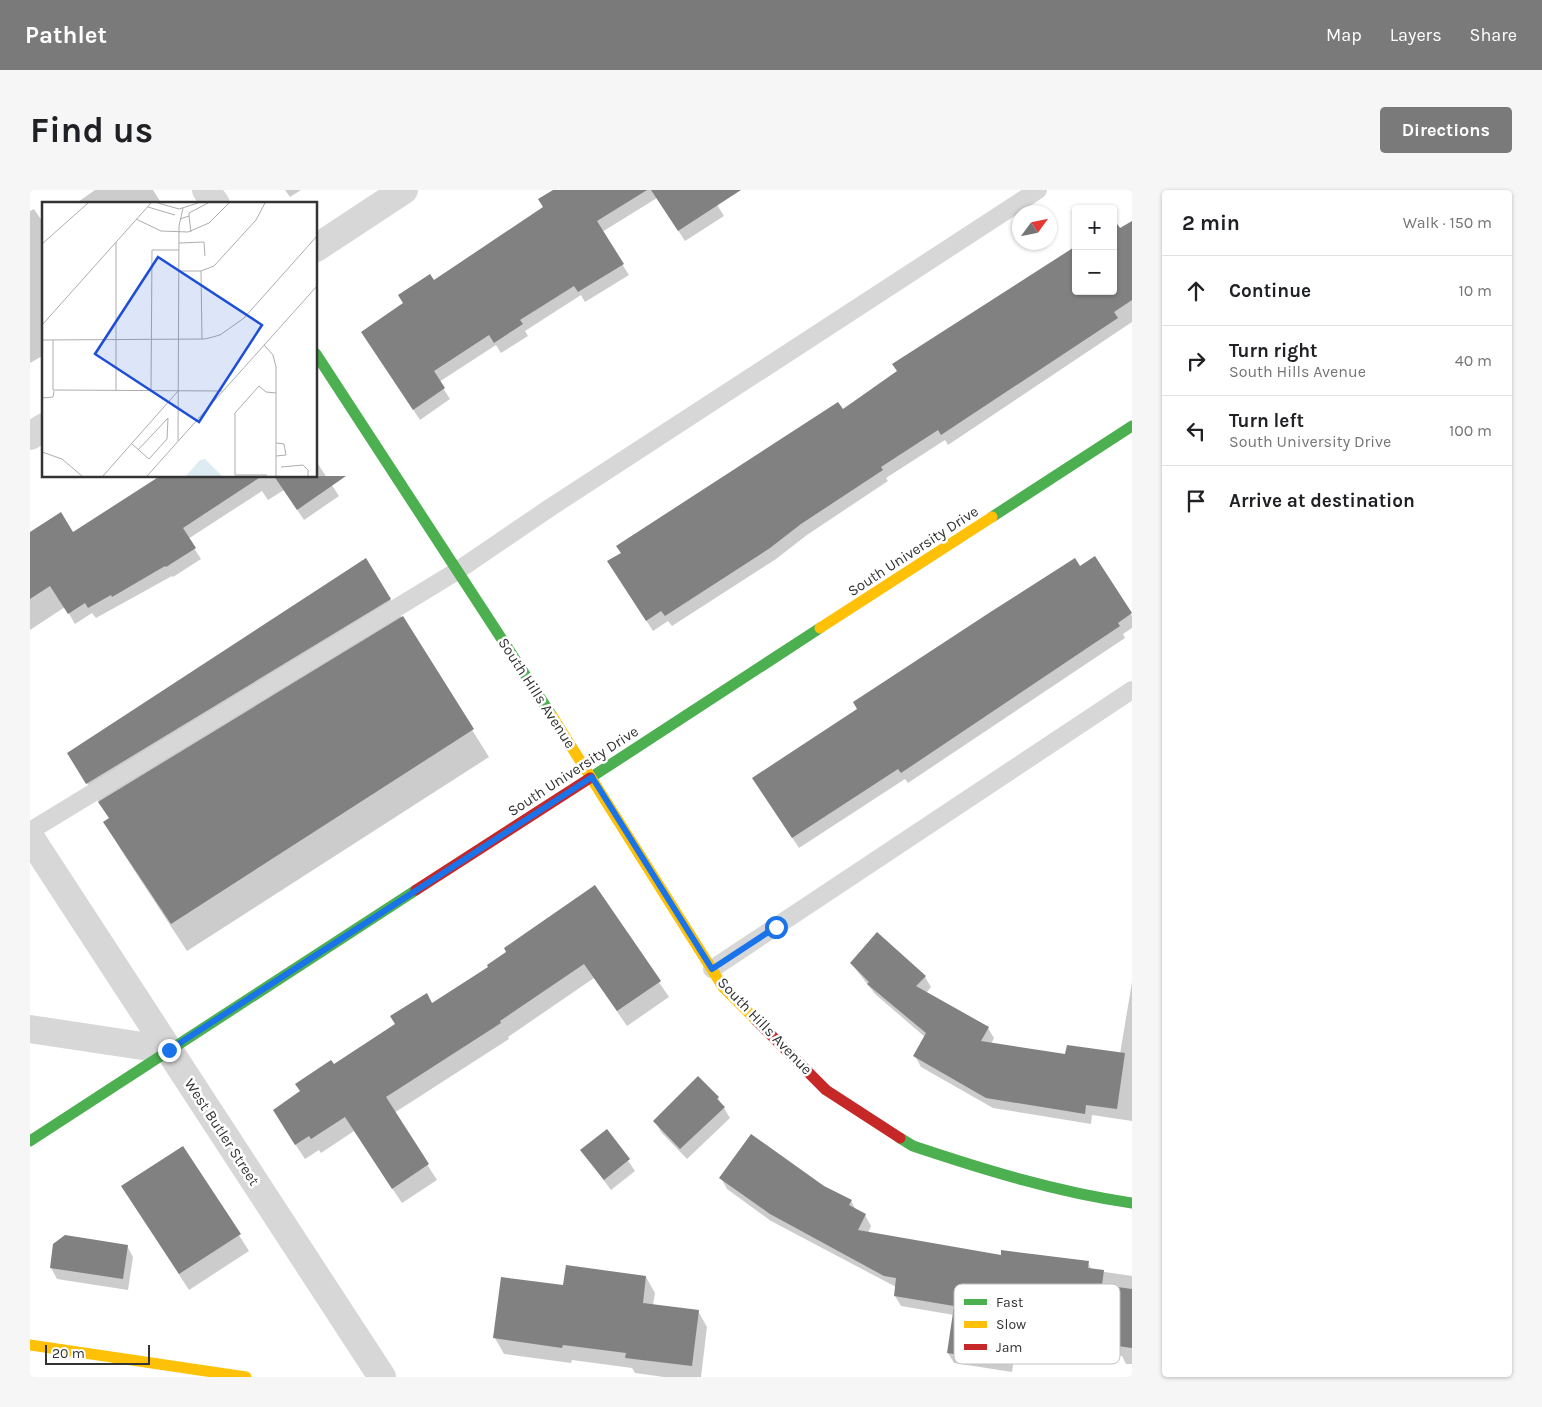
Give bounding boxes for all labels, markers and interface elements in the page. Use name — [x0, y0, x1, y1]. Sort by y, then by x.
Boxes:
text: Pathlet — [25, 21, 107, 49]
text: Map — [1326, 24, 1362, 46]
text: Layers — [1390, 24, 1442, 46]
text: Share — [1470, 24, 1517, 46]
button: Directions — [1380, 107, 1512, 153]
text: Find us — [30, 110, 153, 151]
inset map — [42, 202, 318, 478]
north arrow — [1012, 205, 1057, 250]
map controls — [1072, 205, 1117, 295]
button: + — [1072, 205, 1117, 250]
text: 2 min — [1182, 211, 1240, 235]
text: Walk · 150 m — [1403, 213, 1492, 232]
button: − — [1072, 250, 1117, 295]
icon: ahead — [1182, 277, 1210, 305]
text: Continue — [1229, 280, 1311, 302]
text: 10 m — [1458, 281, 1492, 300]
text: Turn right — [1229, 340, 1318, 362]
icon: right — [1182, 347, 1210, 375]
text: 40 m — [1455, 351, 1492, 370]
text: South Hills Avenue — [1229, 362, 1366, 381]
text: Turn left — [1229, 410, 1304, 432]
icon: left — [1182, 417, 1210, 445]
text: 100 m — [1449, 421, 1492, 440]
text: South University Drive — [1229, 432, 1391, 451]
icon: arrive — [1182, 487, 1210, 515]
text: Arrive at destination — [1229, 490, 1415, 512]
street label: South University Drive — [844, 502, 982, 600]
street label: South Hills Avenue — [495, 634, 579, 752]
street label: South University Drive — [504, 722, 642, 820]
route start — [765, 916, 788, 939]
street label: South Hills Avenue — [714, 974, 816, 1078]
route end — [158, 1039, 181, 1062]
street label: West Butler Street — [181, 1075, 263, 1189]
legend — [954, 1284, 1120, 1364]
text: Fast — [996, 1294, 1023, 1311]
text: Slow — [996, 1316, 1026, 1333]
text: Jam — [996, 1339, 1022, 1356]
scale bar — [45, 1342, 150, 1365]
text: 20 m — [52, 1345, 85, 1362]

